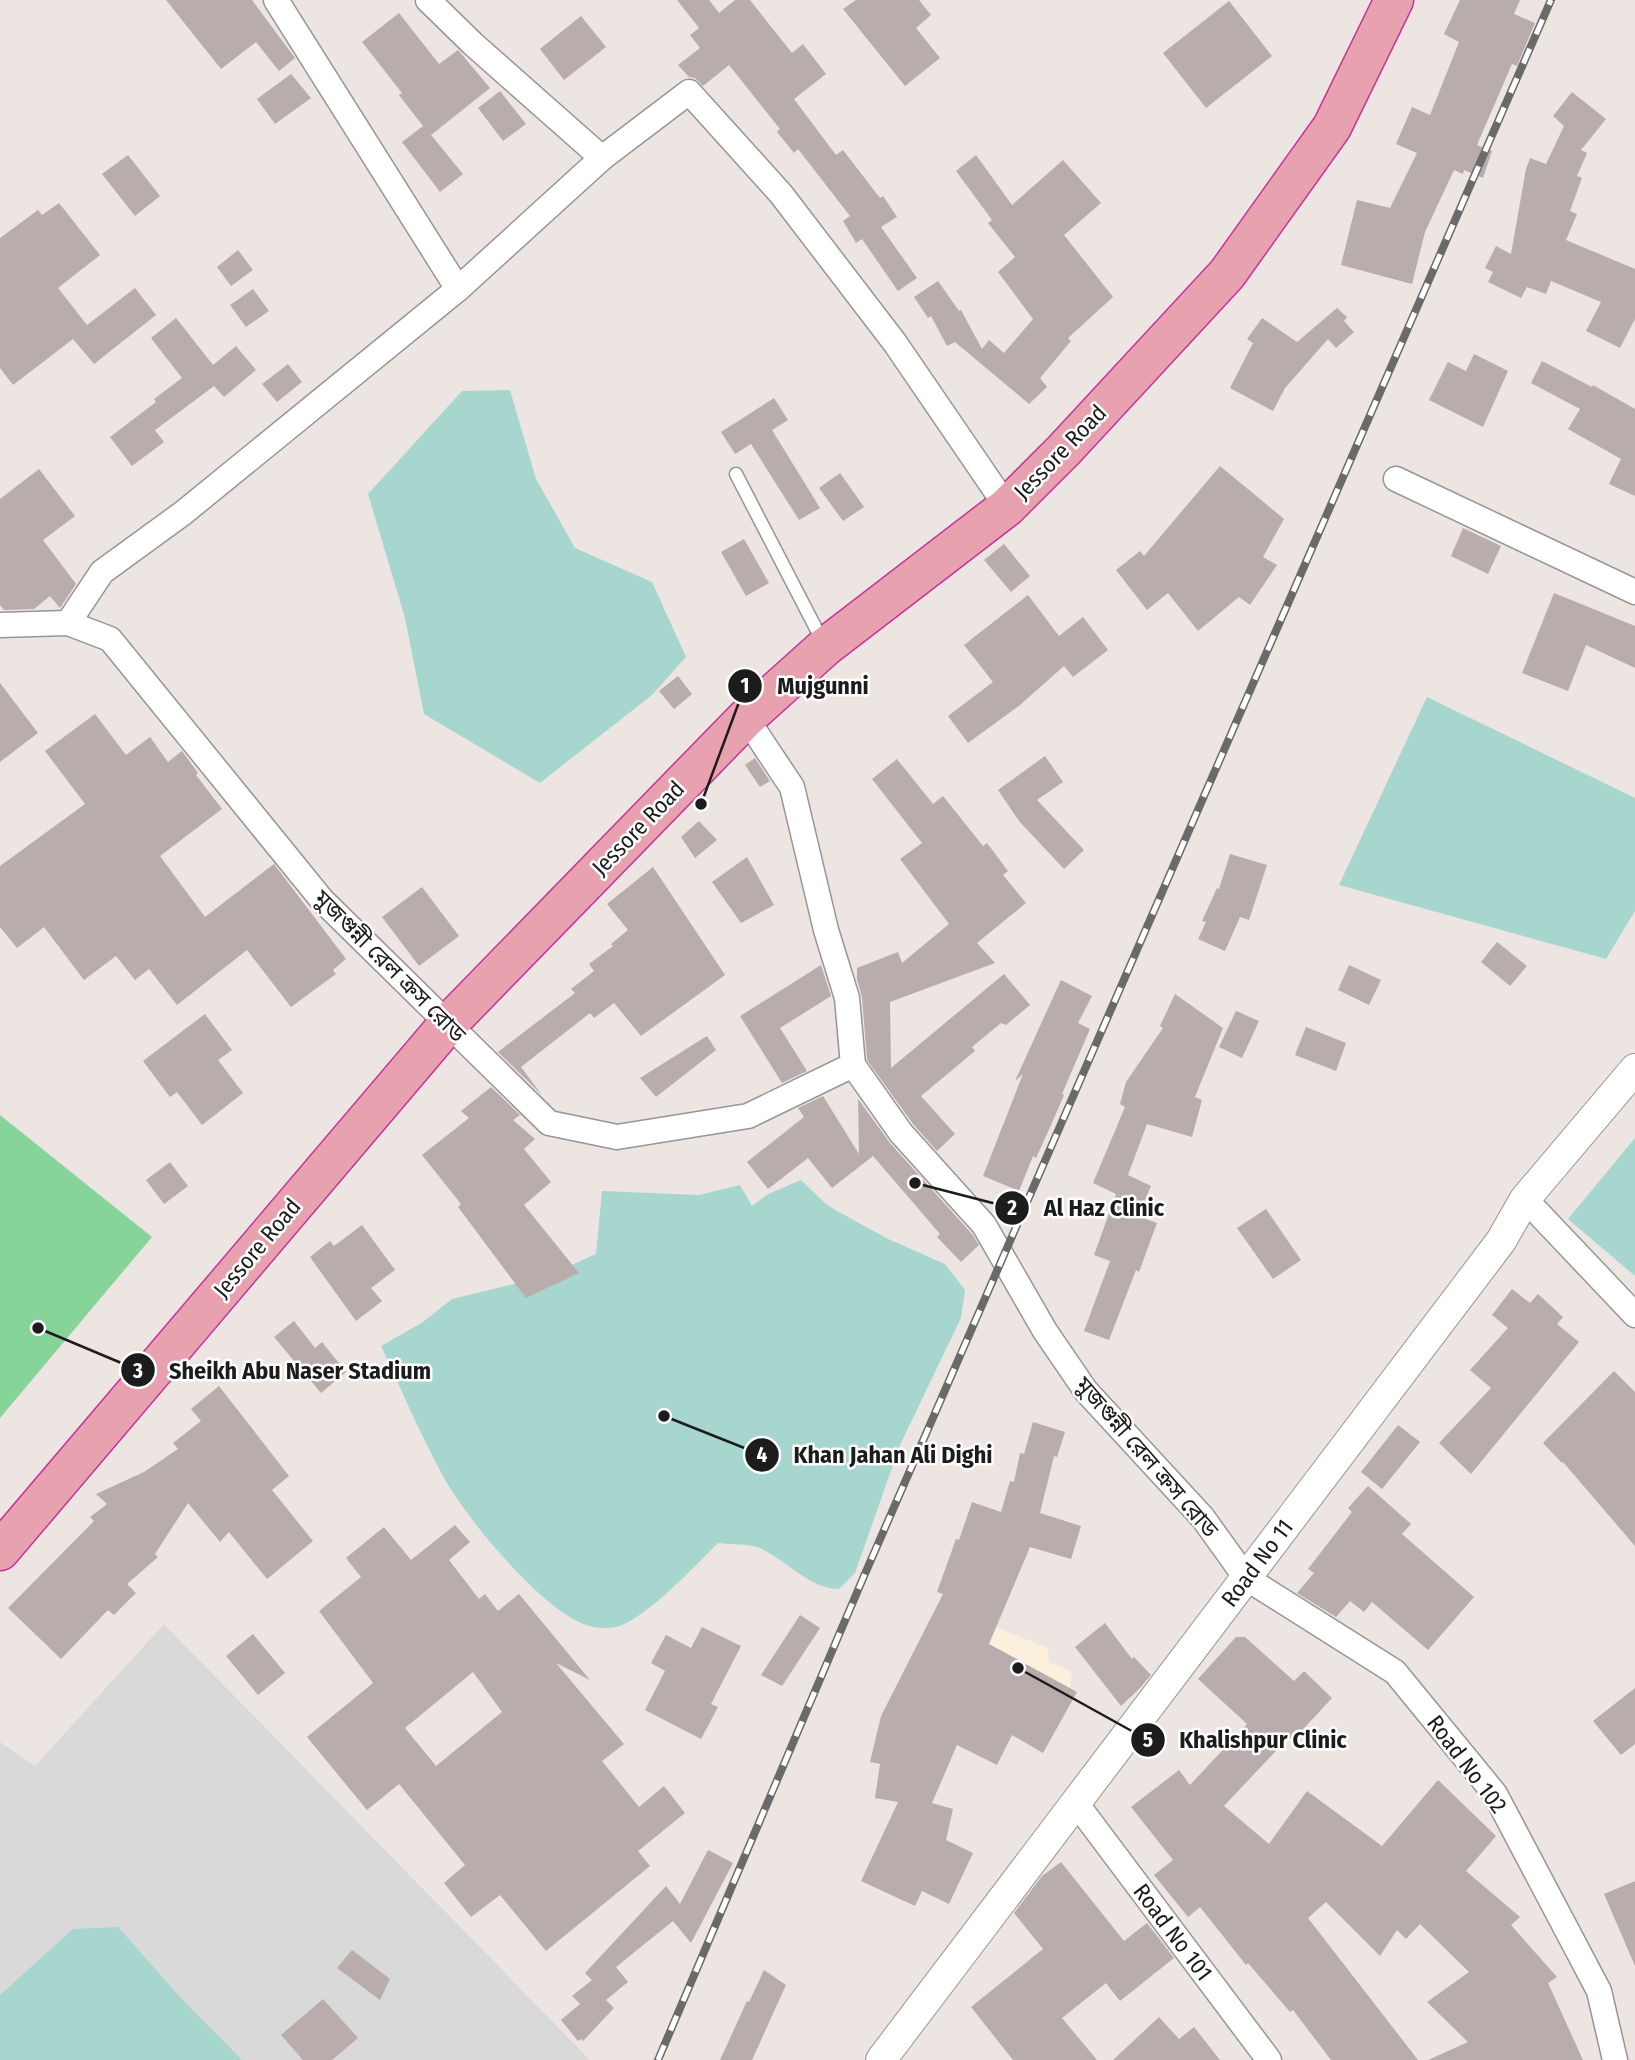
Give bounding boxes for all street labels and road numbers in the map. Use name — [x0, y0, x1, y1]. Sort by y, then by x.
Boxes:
street label: Jessore Road — [1008, 399, 1112, 505]
street label: Jessore Road — [586, 775, 690, 881]
street label: মুজগুন্নী রেল ক্রস রোড — [307, 883, 472, 1048]
street label: Jessore Road — [207, 1193, 307, 1303]
street label: মুজগুন্নী রেল ক্রস রোড — [1069, 1370, 1225, 1544]
street label: Road No 11 — [1215, 1514, 1299, 1612]
street label: Road No 102 — [1421, 1709, 1513, 1819]
street label: Road No 101 — [1128, 1878, 1218, 1986]

